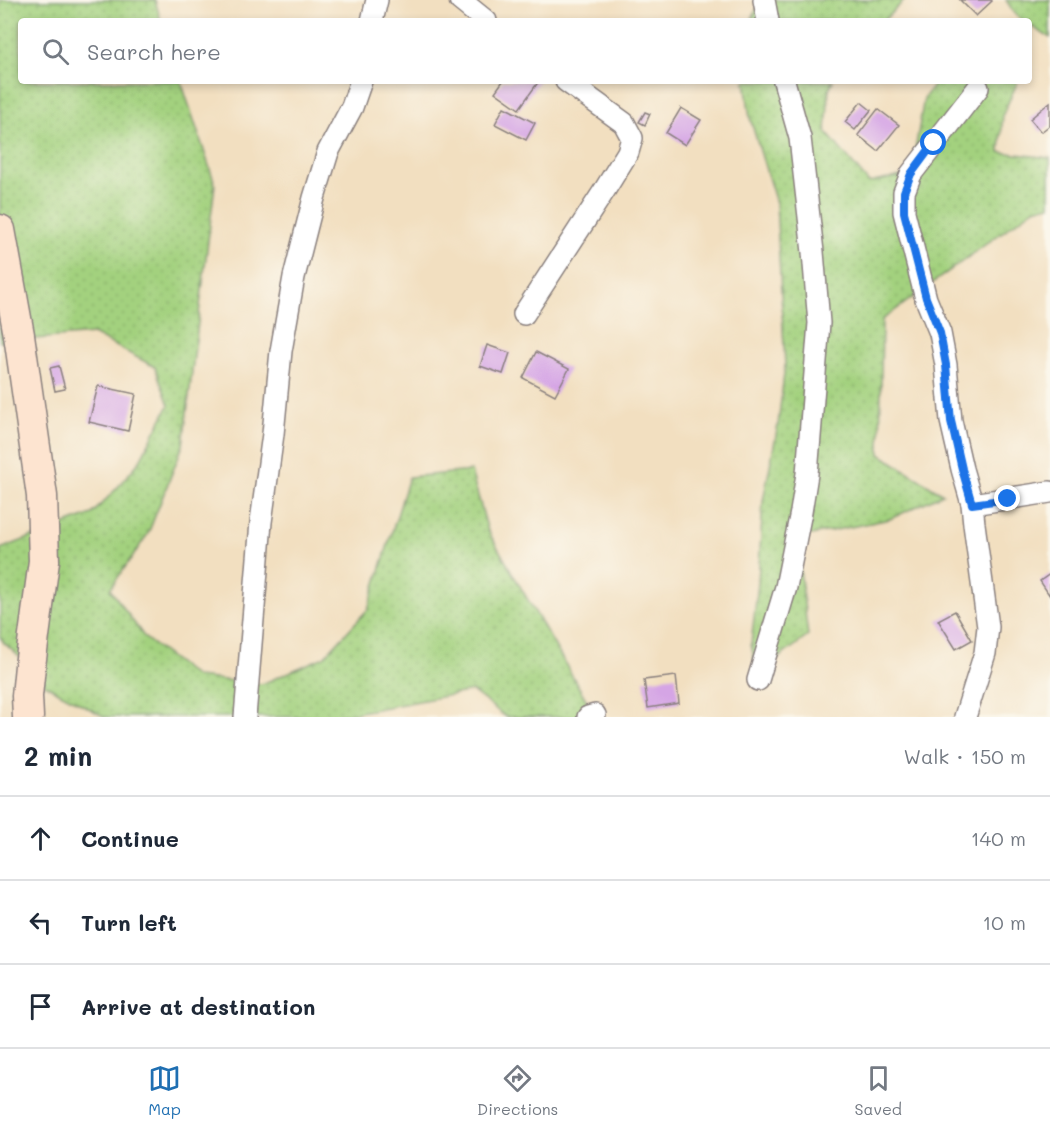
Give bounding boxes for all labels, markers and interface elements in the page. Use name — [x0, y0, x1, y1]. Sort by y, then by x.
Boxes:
search box — [18, 18, 1032, 84]
icon: search — [39, 35, 72, 68]
text: Search here — [87, 37, 221, 66]
route start — [920, 129, 946, 155]
route end — [994, 485, 1020, 511]
text: 2 min — [24, 739, 92, 773]
text: Walk · 150 m — [904, 743, 1026, 769]
icon: ahead — [24, 822, 57, 855]
text: Continue — [81, 824, 179, 853]
text: 140 m — [971, 825, 1026, 851]
icon: left — [24, 906, 57, 939]
text: Turn left — [81, 908, 177, 937]
text: 10 m — [982, 909, 1026, 935]
icon: arrive — [24, 990, 57, 1023]
text: Arrive at destination — [81, 992, 316, 1021]
tab: Map — [148, 1062, 181, 1119]
tab: Directions — [477, 1062, 558, 1119]
tab: Saved — [854, 1062, 902, 1119]

